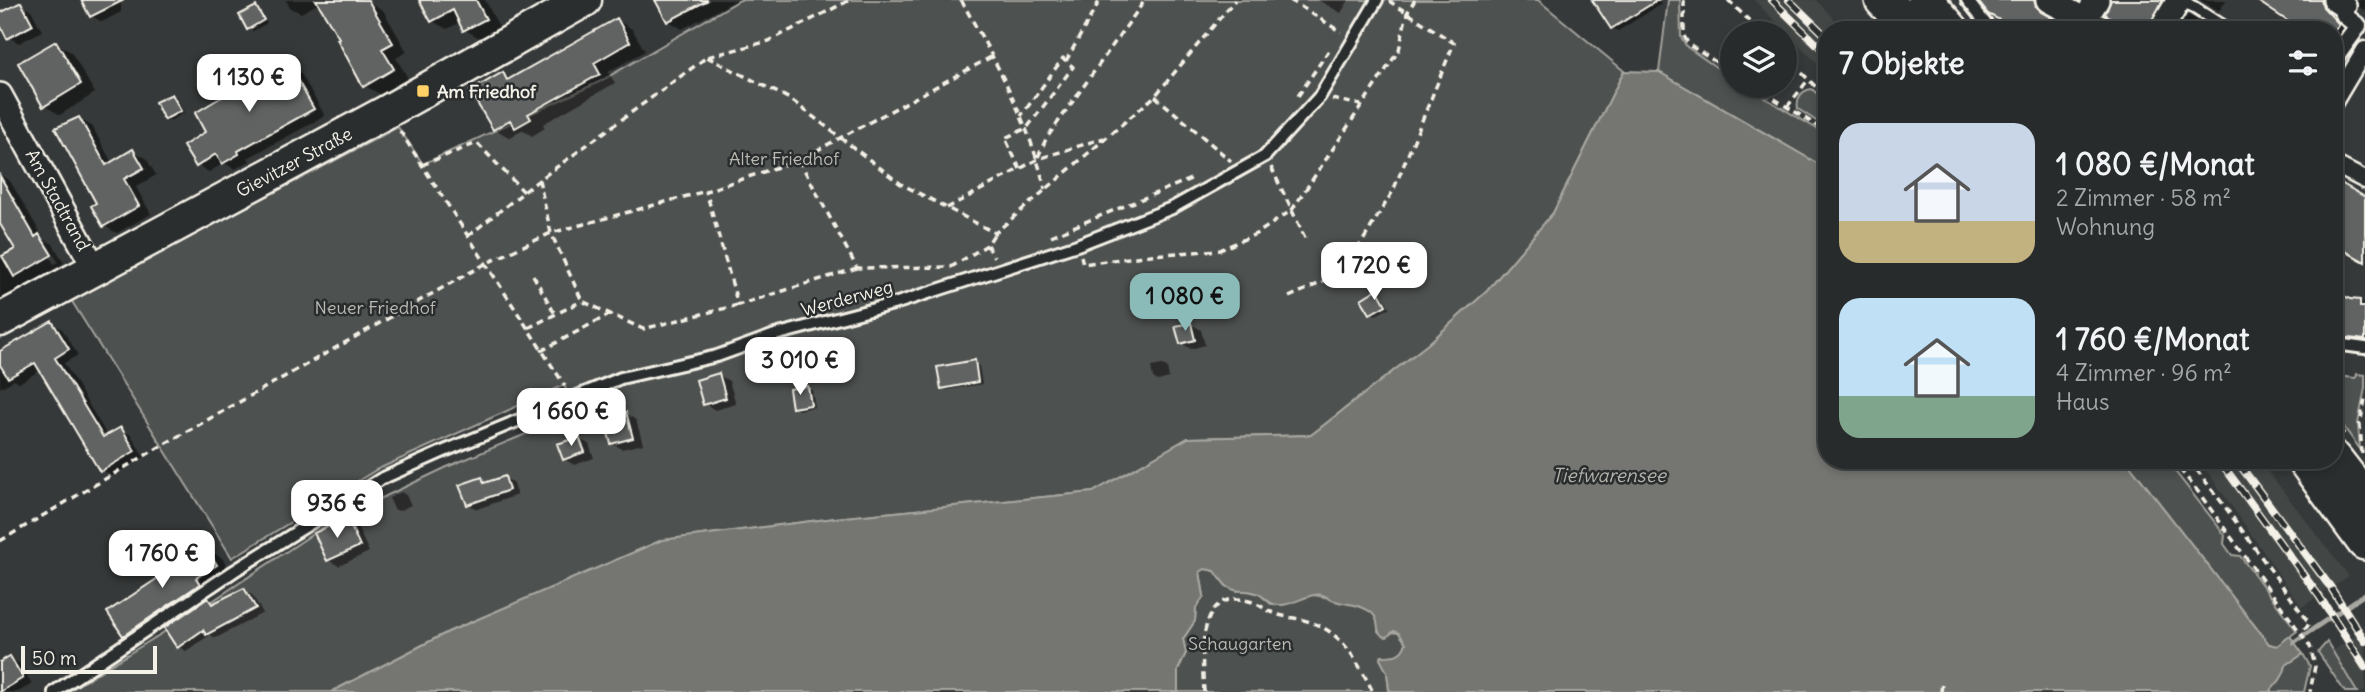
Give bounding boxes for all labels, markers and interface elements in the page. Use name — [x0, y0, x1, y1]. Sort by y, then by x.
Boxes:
map controls — [1720, 21, 1797, 98]
button: layers — [1720, 21, 1797, 98]
text: 7 Objekte — [1839, 44, 1965, 82]
icon: filters — [2284, 44, 2322, 82]
pin: 1 130 € — [184, 54, 314, 114]
text: 1 130 € — [213, 62, 285, 91]
place label: Am Friedhof — [437, 80, 537, 103]
marker: Am Friedhof — [415, 83, 431, 99]
street label: Gievitzer Straße — [232, 122, 356, 202]
street label: Am Stadtrand — [21, 145, 96, 255]
text: 1 080 €/Monat — [2056, 145, 2255, 183]
park label: Alter Friedhof — [729, 147, 840, 170]
icon: home — [1895, 151, 1979, 235]
text: 2 Zimmer · 58 m² — [2056, 183, 2231, 212]
text: Wohnung — [2056, 212, 2155, 241]
pin: 1 720 € — [1309, 243, 1439, 302]
text: 1 720 € — [1337, 250, 1411, 279]
pin: 1 080 € — [1120, 274, 1250, 333]
street label: Werderweg — [799, 275, 895, 321]
text: 1 080 € — [1146, 281, 1224, 310]
park label: Neuer Friedhof — [314, 296, 437, 319]
text: 1 760 €/Monat — [2056, 320, 2249, 358]
icon: home — [1895, 326, 1979, 410]
pin: 3 010 € — [735, 338, 865, 397]
text: 3 010 € — [761, 345, 839, 374]
text: 4 Zimmer · 96 m² — [2056, 358, 2232, 387]
text: Haus — [2056, 387, 2109, 416]
pin: 1 660 € — [506, 388, 636, 448]
text: 1 660 € — [533, 396, 609, 425]
water label: Tiefwarensee — [1552, 463, 1668, 487]
pin: 936 € — [288, 480, 386, 540]
text: 936 € — [307, 488, 367, 517]
pin: 1 760 € — [97, 530, 227, 590]
text: 1 760 € — [125, 538, 199, 567]
park label: Schaugarten — [1188, 632, 1292, 655]
scale bar — [21, 643, 158, 675]
text: 50 m — [32, 646, 77, 670]

